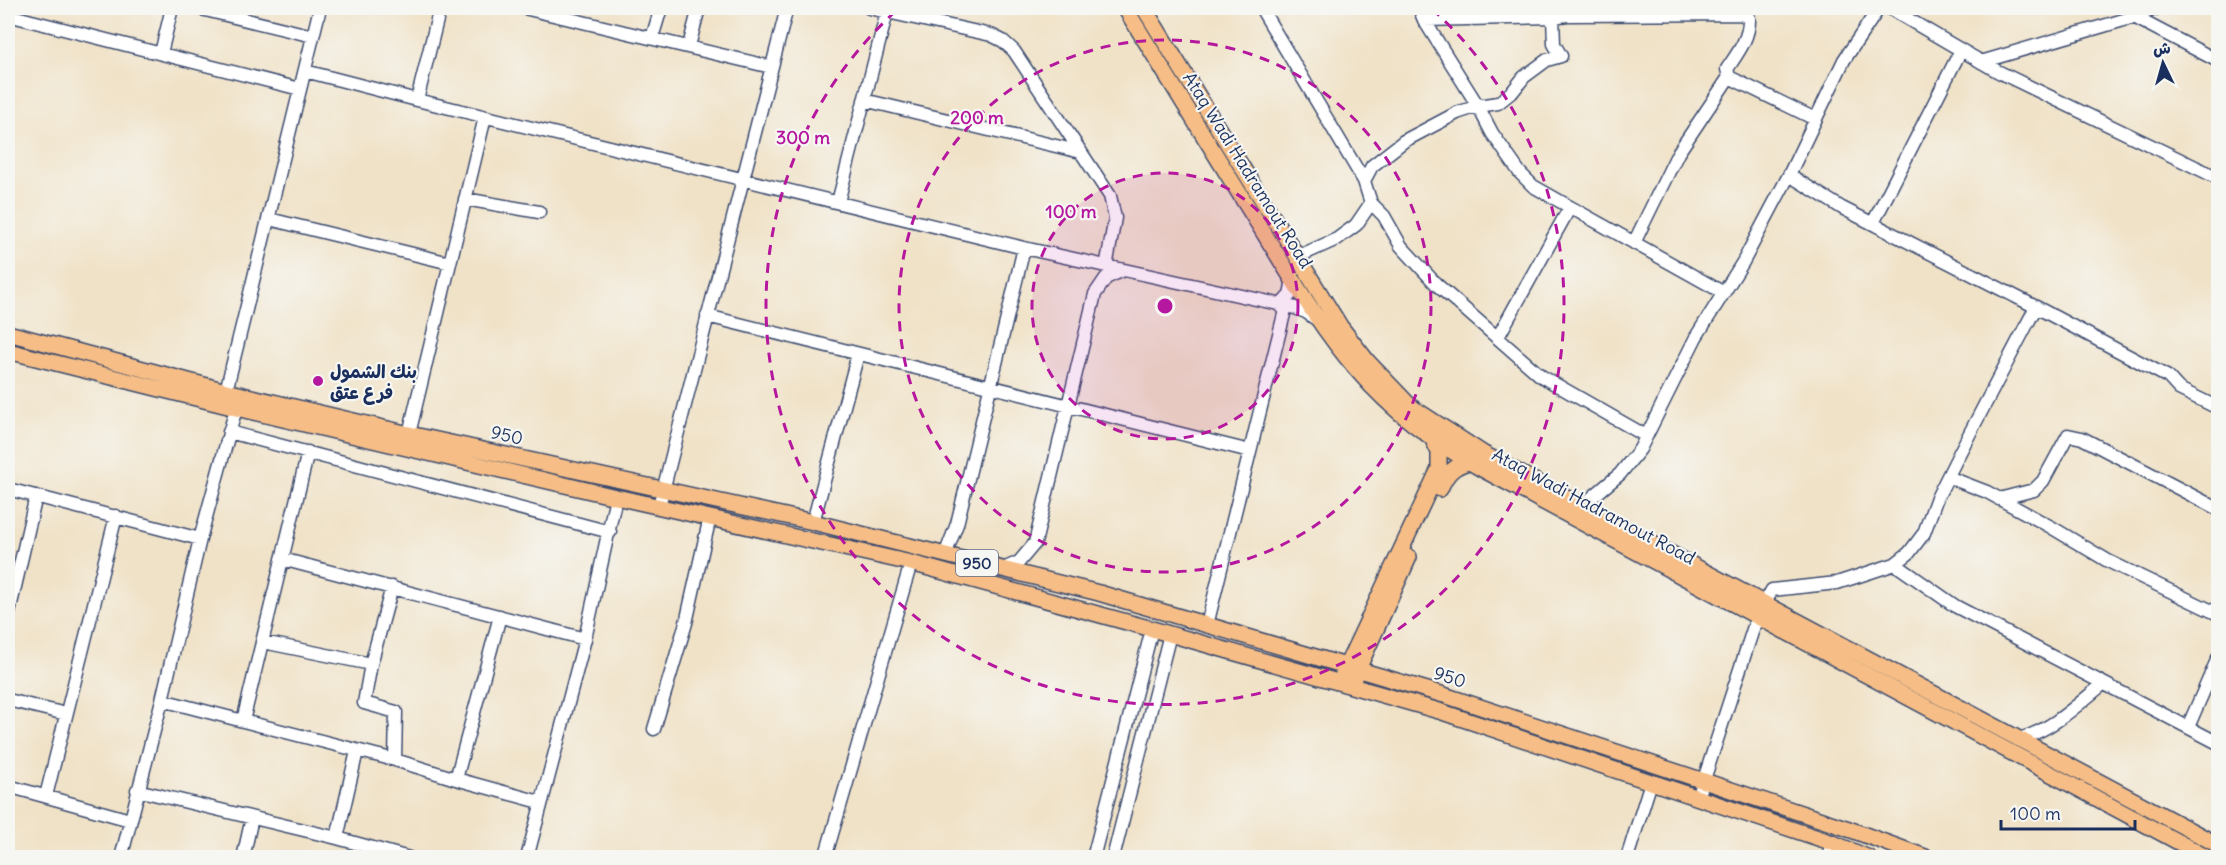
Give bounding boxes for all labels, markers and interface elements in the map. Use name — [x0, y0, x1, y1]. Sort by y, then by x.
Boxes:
north arrow — [2133, 33, 2193, 93]
text: ش — [2152, 37, 2171, 59]
street label: Ataq Wadi Hadramout Road — [1178, 68, 1318, 273]
text: 200 m — [950, 106, 1004, 129]
text: 300 m — [776, 126, 830, 149]
text: 100 m — [1046, 200, 1097, 223]
centre of rings — [1155, 296, 1175, 316]
place label: بنك الشمول فرع عتق — [330, 360, 417, 405]
marker: بنك الشمول فرع عتق — [311, 374, 325, 388]
street label: 950 — [489, 420, 525, 450]
street label: Ataq Wadi Hadramout Road — [1488, 443, 1700, 570]
road number: 950 — [956, 550, 998, 576]
street label: 950 — [1431, 661, 1469, 693]
scale bar — [2001, 793, 2134, 831]
text: 100 m — [2010, 802, 2061, 825]

